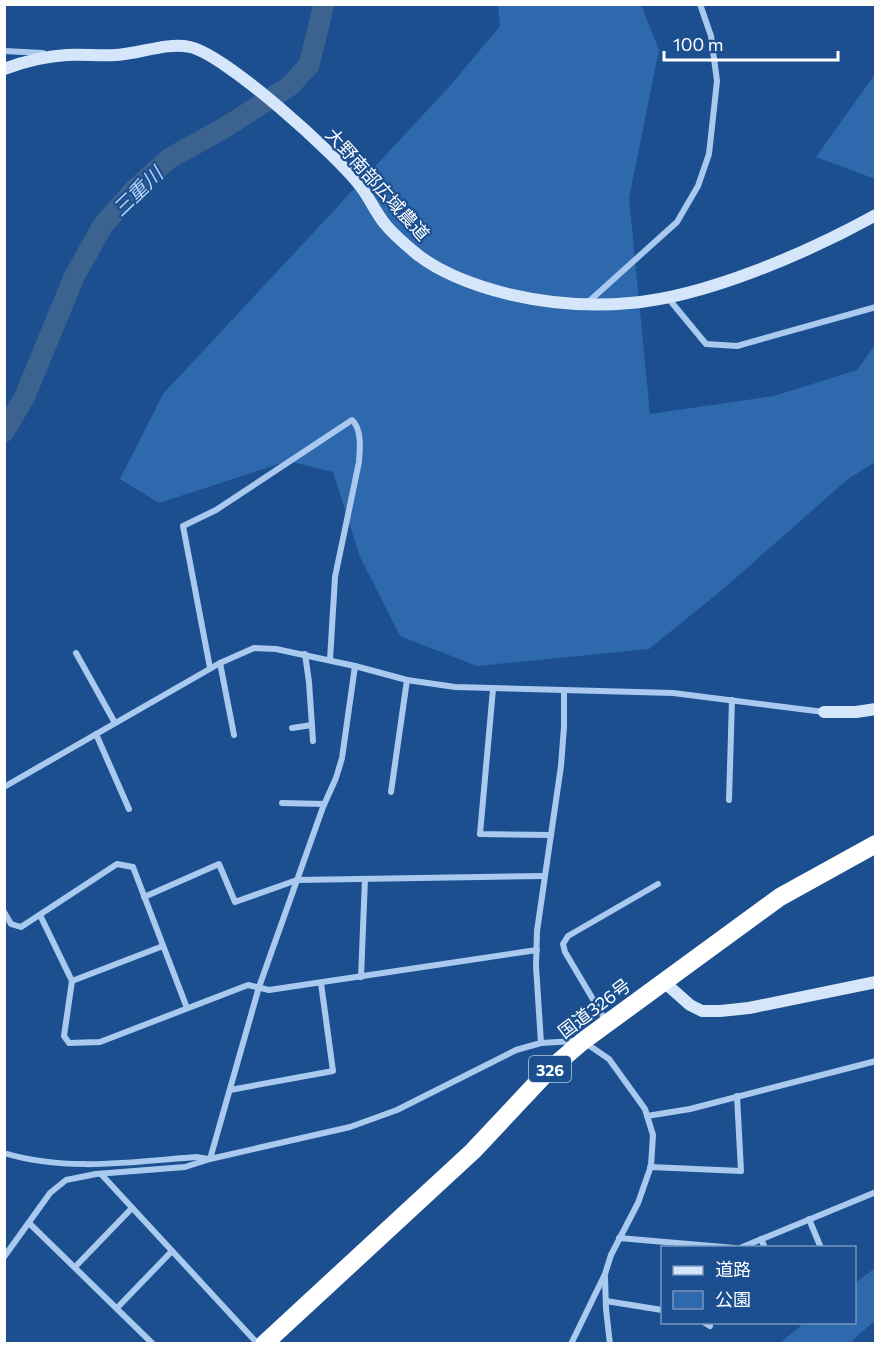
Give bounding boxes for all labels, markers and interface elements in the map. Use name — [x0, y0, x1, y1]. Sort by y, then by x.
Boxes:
scale bar — [664, 24, 838, 62]
text: 100 m — [673, 33, 723, 55]
street label: 大野南部広域農道 — [322, 123, 434, 245]
water label: 三重川 — [107, 160, 168, 220]
street label: 国道326号 — [553, 974, 635, 1042]
road number: 326 — [529, 1056, 571, 1082]
legend — [661, 1246, 856, 1324]
text: 道路 — [715, 1258, 751, 1280]
text: 公園 — [715, 1288, 751, 1310]

